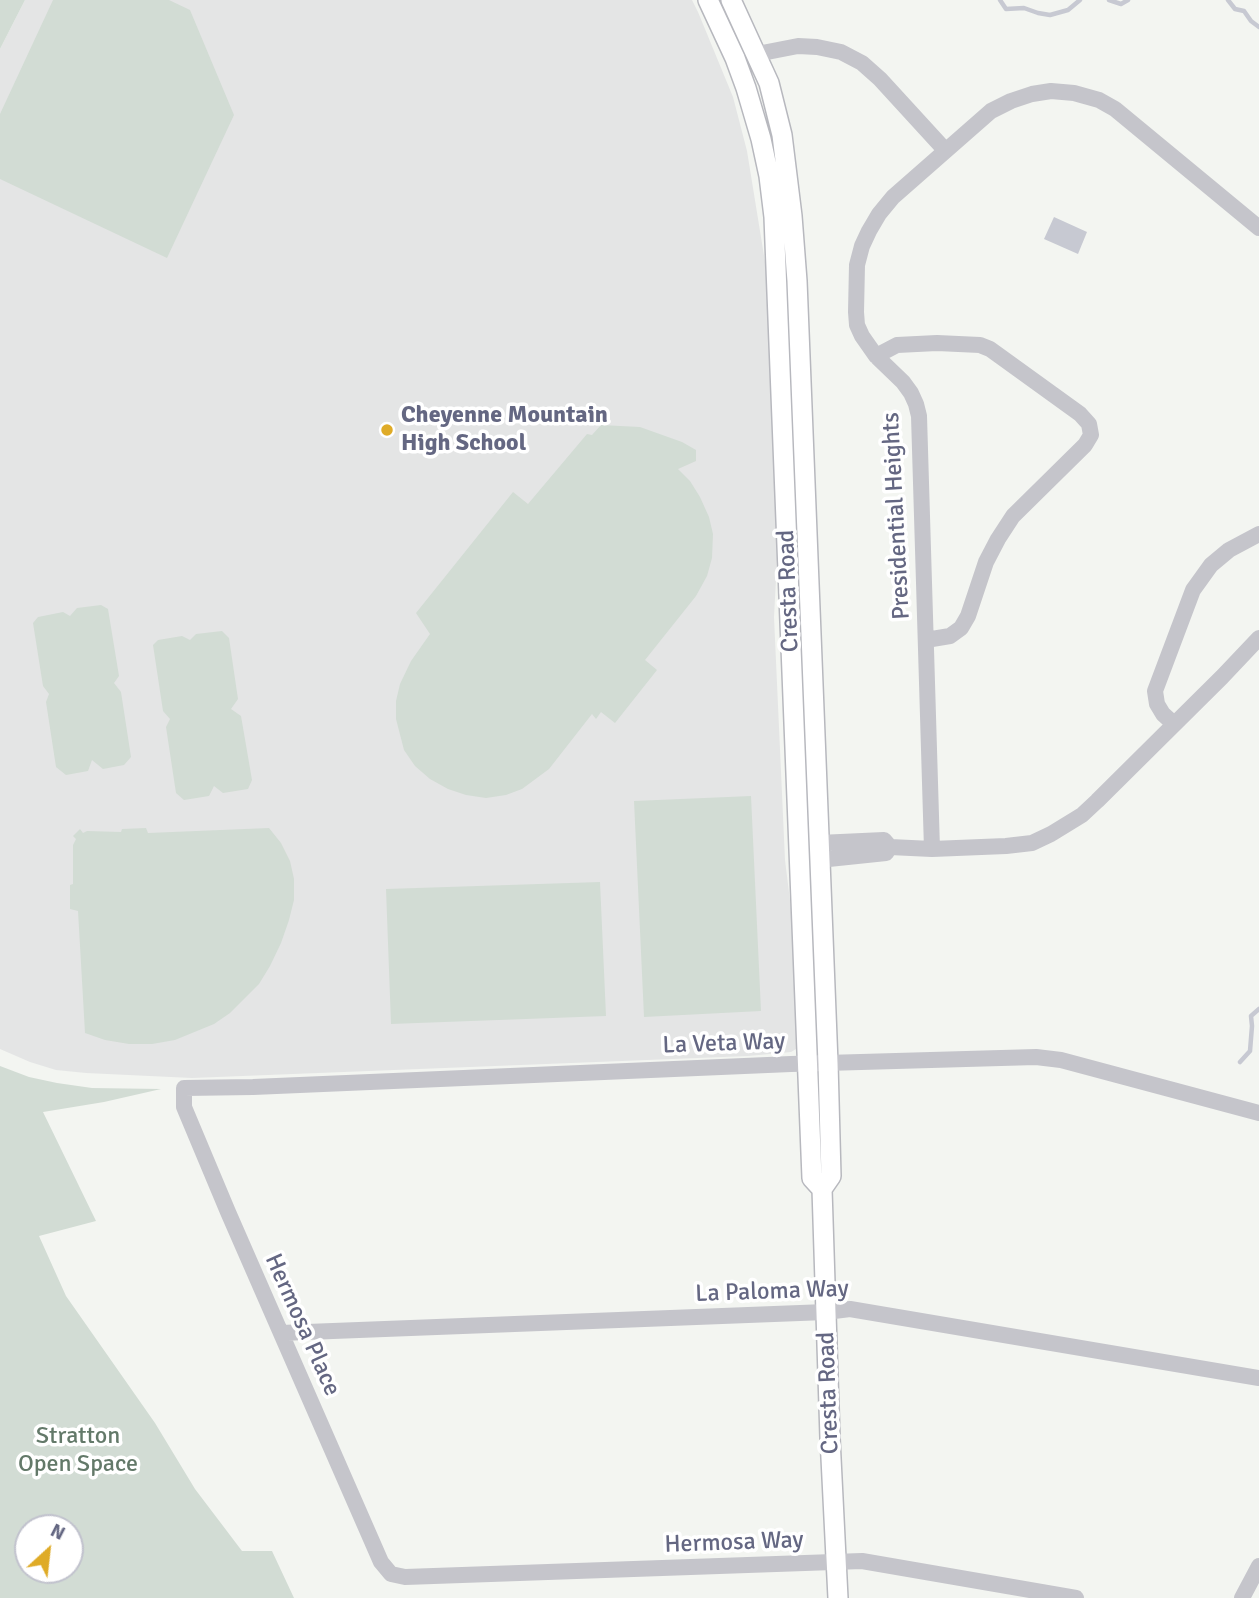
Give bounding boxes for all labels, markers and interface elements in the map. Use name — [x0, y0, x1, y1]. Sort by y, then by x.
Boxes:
place label: Cheyenne Mountain High School — [401, 402, 608, 458]
street label: Presidential Heights — [877, 412, 917, 620]
marker: Cheyenne Mountain High School — [379, 422, 395, 438]
street label: Cresta Road — [772, 529, 806, 653]
street label: La Veta Way — [662, 1027, 786, 1061]
street label: Hermosa Place — [258, 1249, 346, 1401]
street label: La Paloma Way — [695, 1275, 849, 1309]
street label: Cresta Road — [812, 1331, 846, 1455]
park label: Stratton Open Space — [18, 1423, 138, 1479]
north arrow — [14, 1514, 84, 1584]
text: N — [46, 1518, 69, 1546]
street label: Hermosa Way — [664, 1526, 804, 1560]

